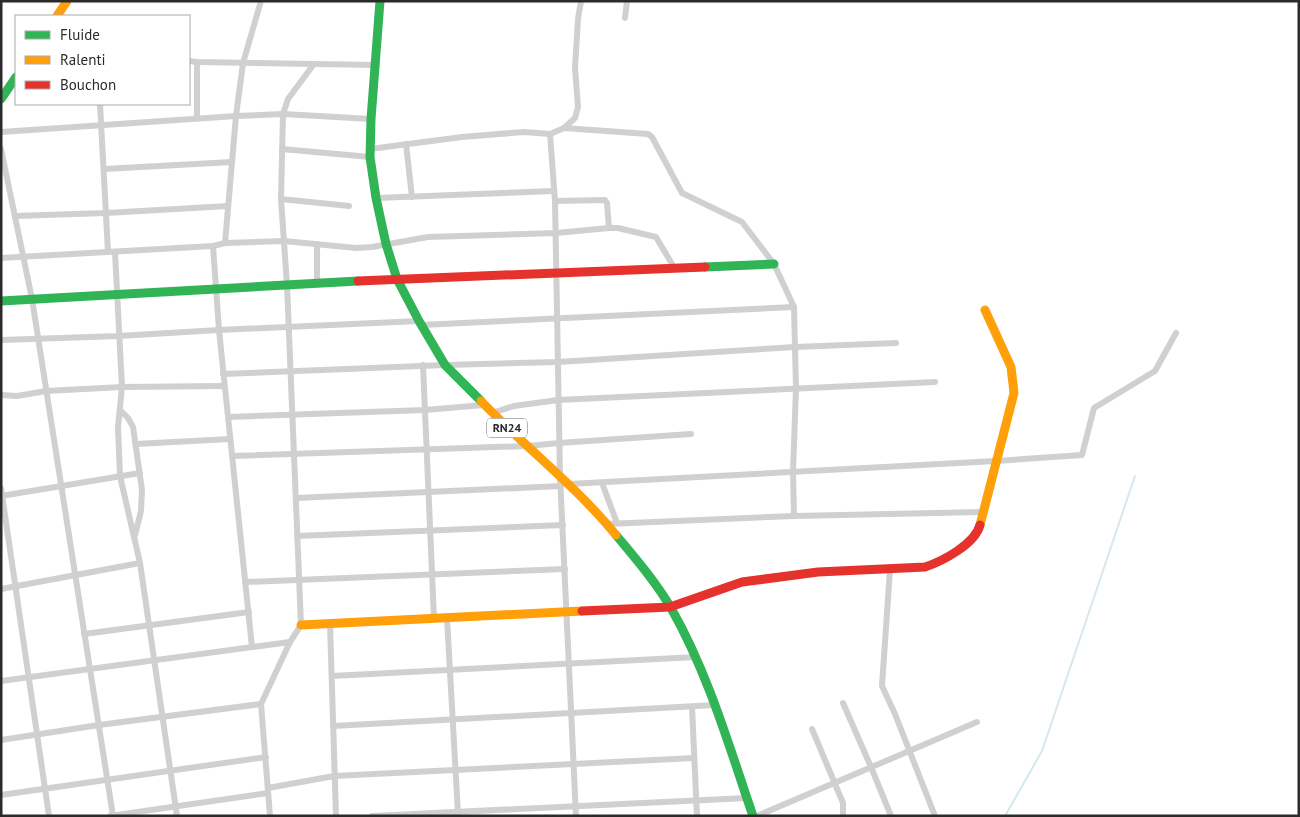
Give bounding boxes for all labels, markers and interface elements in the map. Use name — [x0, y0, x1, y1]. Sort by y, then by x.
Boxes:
legend — [15, 15, 190, 105]
text: Fluide — [60, 25, 100, 44]
text: Ralenti — [60, 50, 106, 69]
text: Bouchon — [60, 75, 116, 94]
road number: RN24 — [487, 418, 527, 438]

